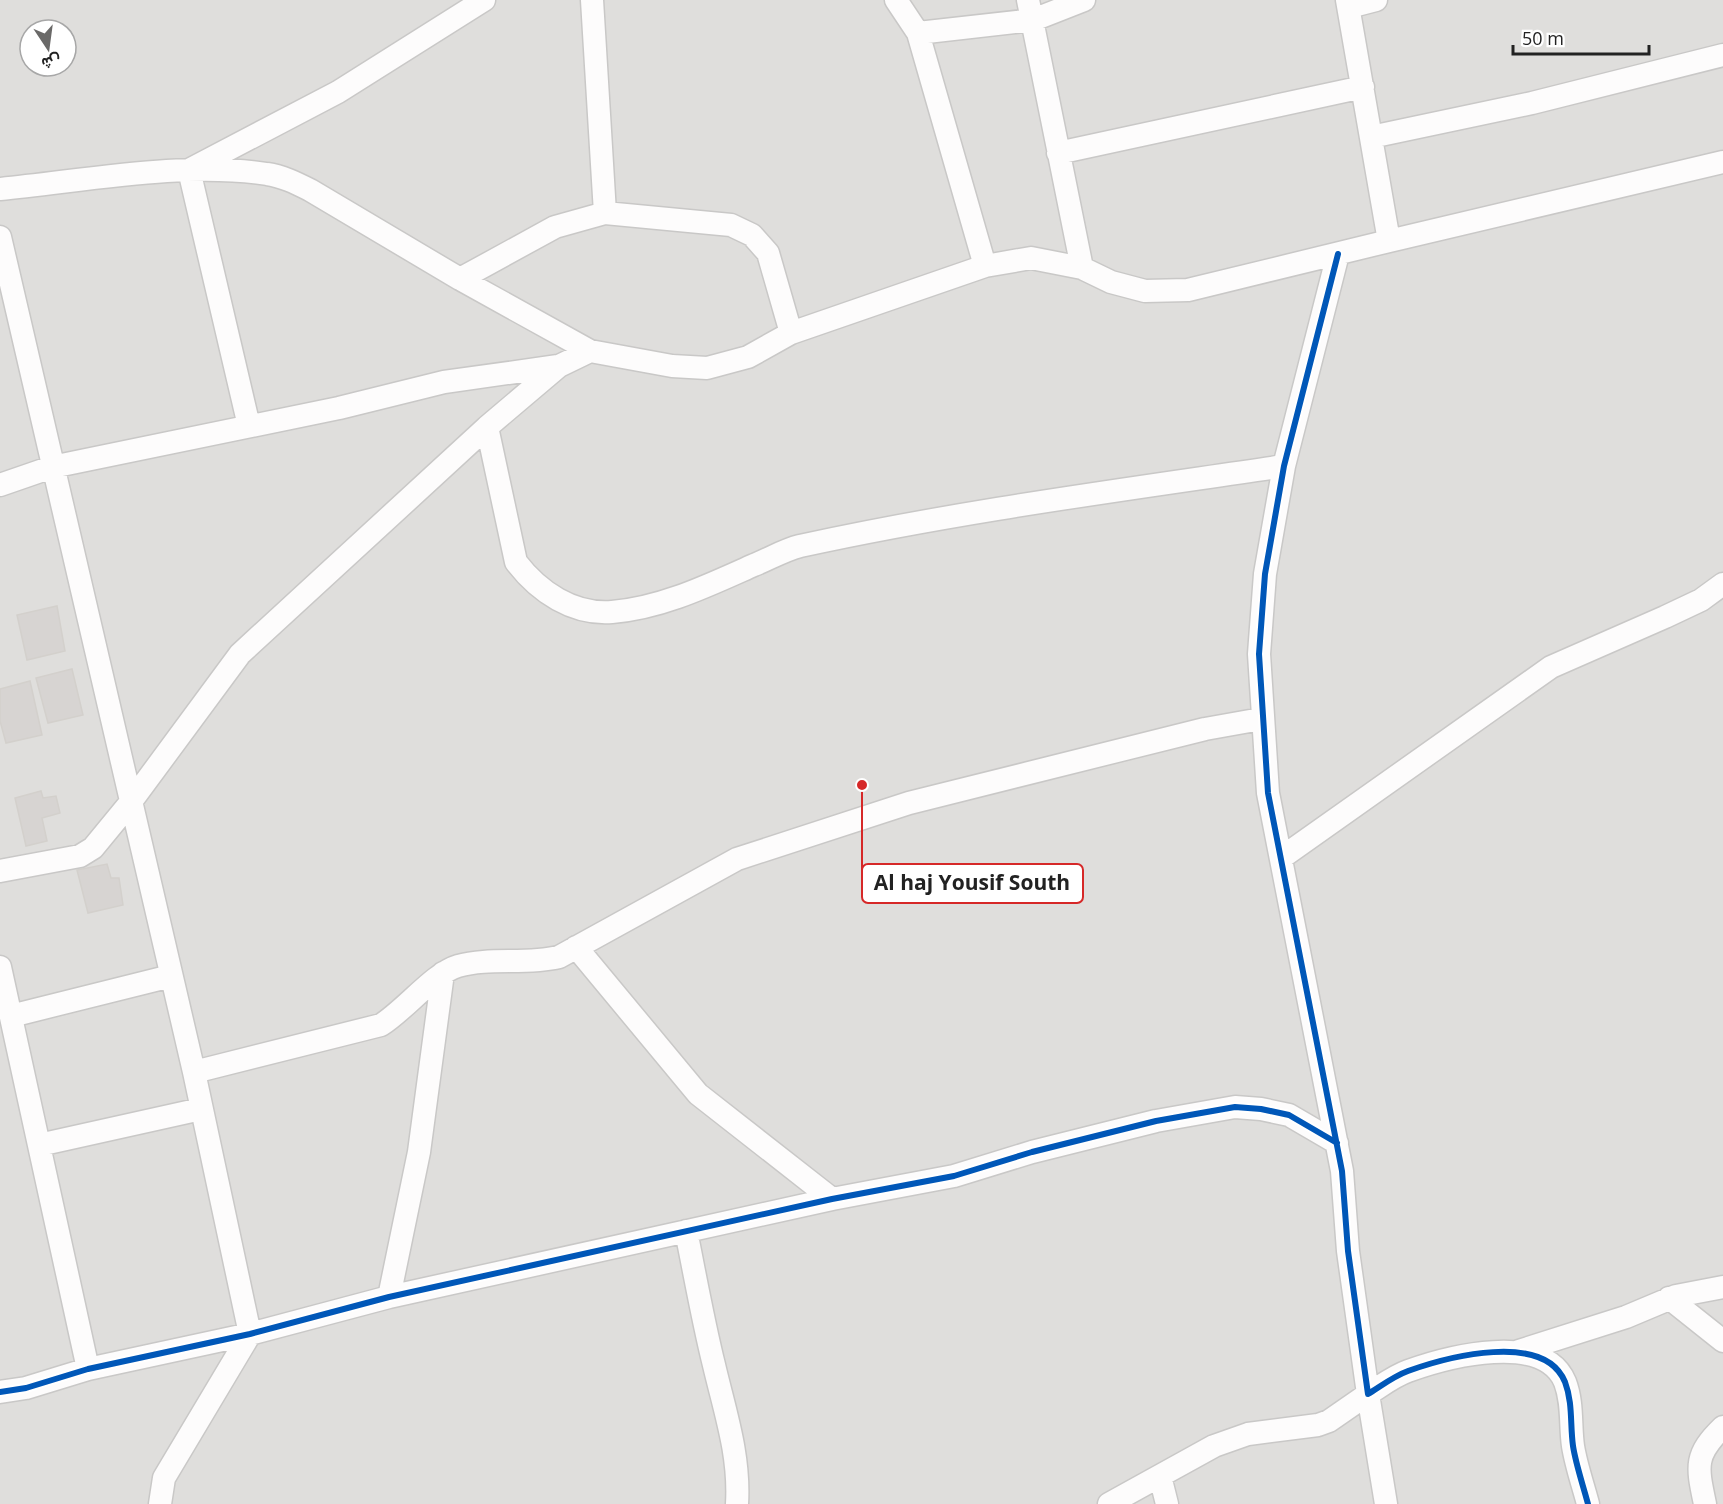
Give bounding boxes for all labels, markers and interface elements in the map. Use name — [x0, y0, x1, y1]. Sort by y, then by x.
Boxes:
north arrow — [18, 18, 78, 78]
scale bar — [1513, 18, 1650, 56]
text: 50 m — [1522, 26, 1564, 50]
text: ش — [40, 50, 63, 75]
callout: Al haj Yousif South — [862, 864, 1083, 903]
text: Al haj Yousif South — [874, 868, 1070, 896]

